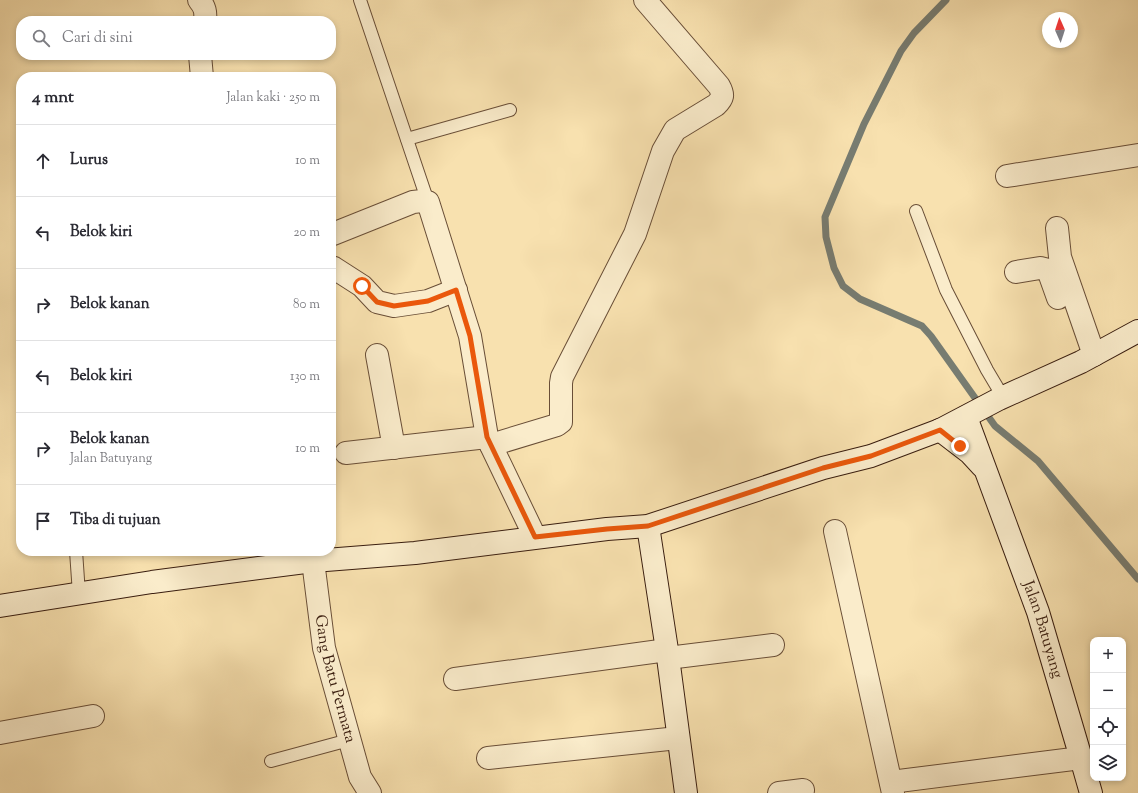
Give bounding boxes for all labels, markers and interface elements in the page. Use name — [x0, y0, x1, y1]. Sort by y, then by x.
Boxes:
north arrow — [1042, 12, 1078, 48]
search box — [16, 16, 336, 60]
icon: search — [30, 27, 52, 49]
text: Cari di sini — [62, 28, 133, 49]
text: 4 mnt — [32, 86, 74, 110]
text: Jalan kaki · 250 m — [227, 89, 320, 107]
icon: ahead — [32, 150, 54, 172]
text: Lurus — [70, 150, 108, 171]
text: 10 m — [295, 152, 320, 170]
icon: left — [32, 222, 54, 244]
text: Belok kiri — [70, 222, 132, 243]
text: 20 m — [294, 224, 320, 242]
route start — [353, 277, 371, 295]
icon: right — [32, 294, 54, 316]
text: Belok kanan — [70, 294, 150, 315]
text: 80 m — [293, 296, 320, 314]
icon: left — [32, 366, 54, 388]
text: Belok kiri — [70, 366, 132, 387]
text: 130 m — [290, 368, 320, 386]
text: Belok kanan — [70, 429, 150, 450]
route end — [951, 437, 969, 455]
icon: right — [32, 438, 54, 460]
text: 10 m — [295, 440, 320, 458]
text: Jalan Batuyang — [70, 450, 152, 468]
icon: arrive — [32, 510, 54, 532]
text: Tiba di tujuan — [70, 510, 161, 531]
street label: Jalan Batuyang — [1016, 577, 1069, 681]
street label: Gang Batu Permata — [308, 613, 362, 746]
map controls — [1090, 637, 1126, 781]
button: + — [1090, 637, 1126, 673]
button: − — [1090, 673, 1126, 709]
button: locate — [1090, 709, 1126, 745]
button: layers — [1090, 745, 1126, 781]

